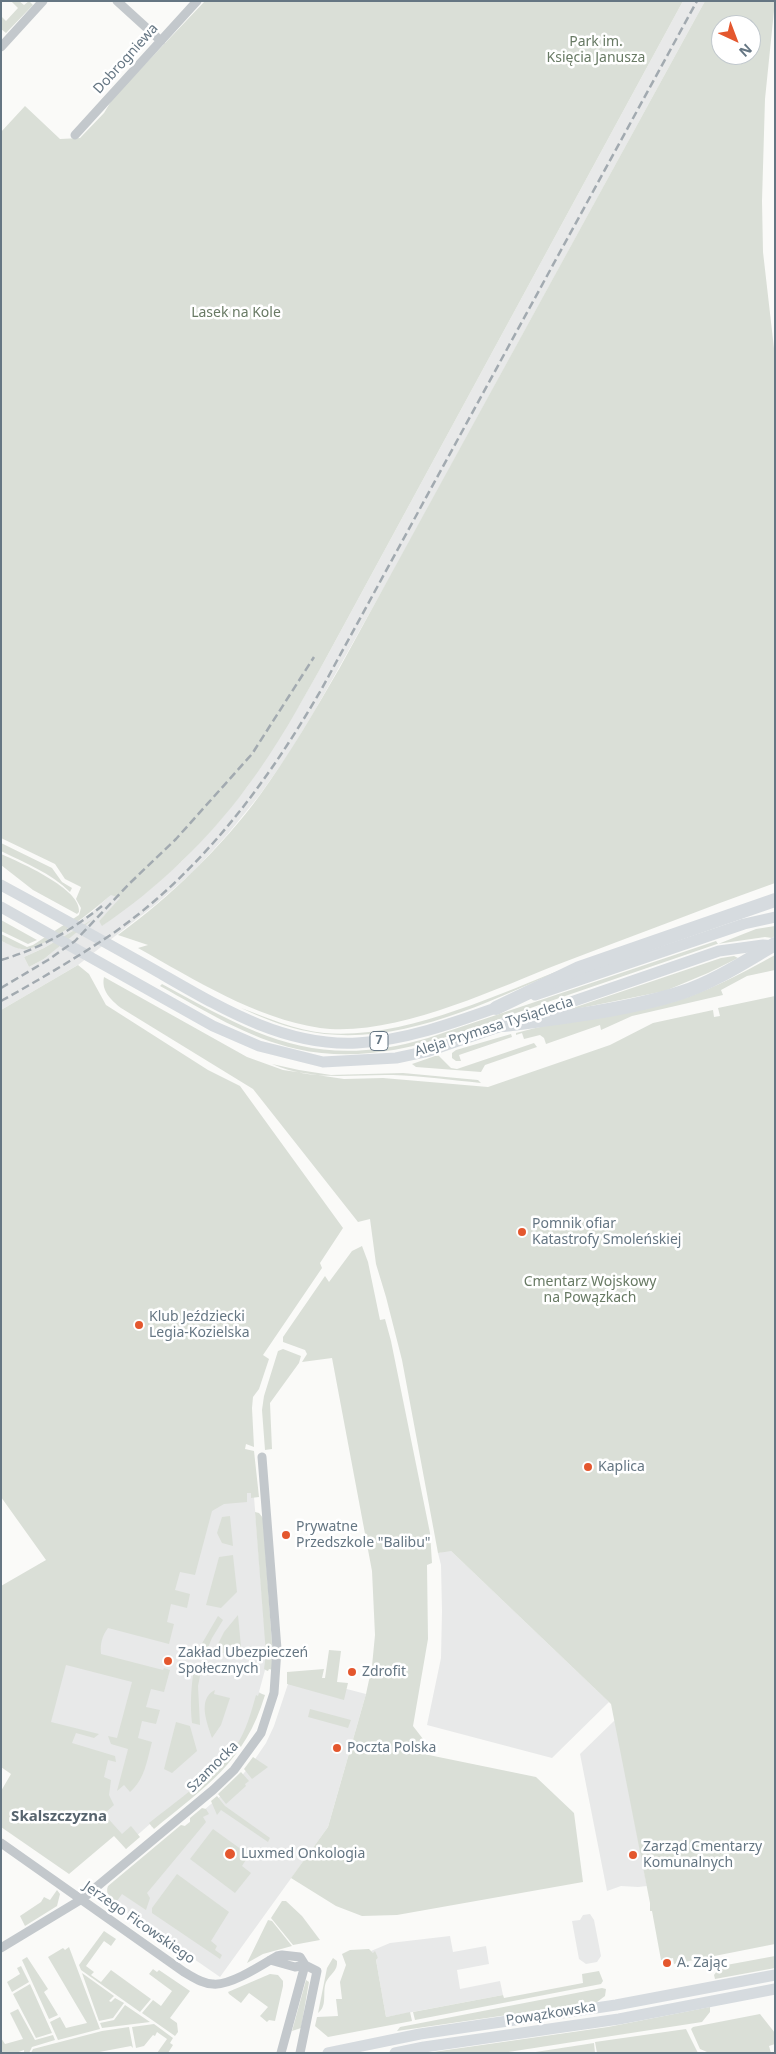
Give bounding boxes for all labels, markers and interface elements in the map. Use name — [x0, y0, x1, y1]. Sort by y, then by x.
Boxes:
north arrow — [711, 15, 761, 65]
street label: Dobrogniewa — [90, 20, 162, 98]
park label: Park im. Księcia Janusza — [547, 34, 645, 66]
text: N — [735, 40, 757, 61]
park label: Lasek na Kole — [191, 305, 281, 321]
street label: Aleja Prymasa Tysiąclecia — [413, 993, 575, 1061]
road number: 7 — [370, 1032, 388, 1050]
place label: Pomnik ofiar Katastrofy Smoleńskiej — [532, 1216, 681, 1248]
marker: Pomnik ofiar Katastrofy Smoleńskiej — [516, 1226, 528, 1238]
park label: Cmentarz Wojskowy na Powązkach — [524, 1274, 656, 1306]
place label: Klub Jeździecki Legia-Kozielska — [149, 1309, 250, 1341]
marker: Klub Jeździecki Legia-Kozielska — [133, 1319, 145, 1331]
place label: Kaplica — [598, 1459, 645, 1475]
marker: Kaplica — [582, 1461, 594, 1473]
place label: Prywatne Przedszkole "Balibu" — [296, 1519, 431, 1551]
marker: Prywatne Przedszkole "Balibu" — [280, 1529, 292, 1541]
place label: Zakład Ubezpieczeń Społecznych — [178, 1645, 308, 1678]
marker: Zakład Ubezpieczeń Społecznych — [162, 1655, 174, 1667]
place label: Zdrofit — [362, 1664, 406, 1680]
marker: Zdrofit — [346, 1666, 358, 1678]
street label: Szamocka — [184, 1738, 242, 1796]
place label: Poczta Polska — [347, 1740, 436, 1756]
marker: Poczta Polska — [331, 1742, 343, 1754]
district label: Skalszczyzna — [11, 1808, 107, 1826]
place label: Zarząd Cmentarzy Komunalnych — [643, 1839, 762, 1871]
place label: Luxmed Onkologia — [241, 1846, 365, 1862]
marker: Luxmed Onkologia — [223, 1847, 237, 1861]
marker: Zarząd Cmentarzy Komunalnych — [627, 1849, 639, 1861]
street label: Jerzego Ficowskiego — [80, 1878, 198, 1968]
place label: A. Zając — [677, 1955, 727, 1971]
marker: A. Zając — [661, 1957, 673, 1969]
street label: Powązkowska — [505, 1999, 597, 2029]

